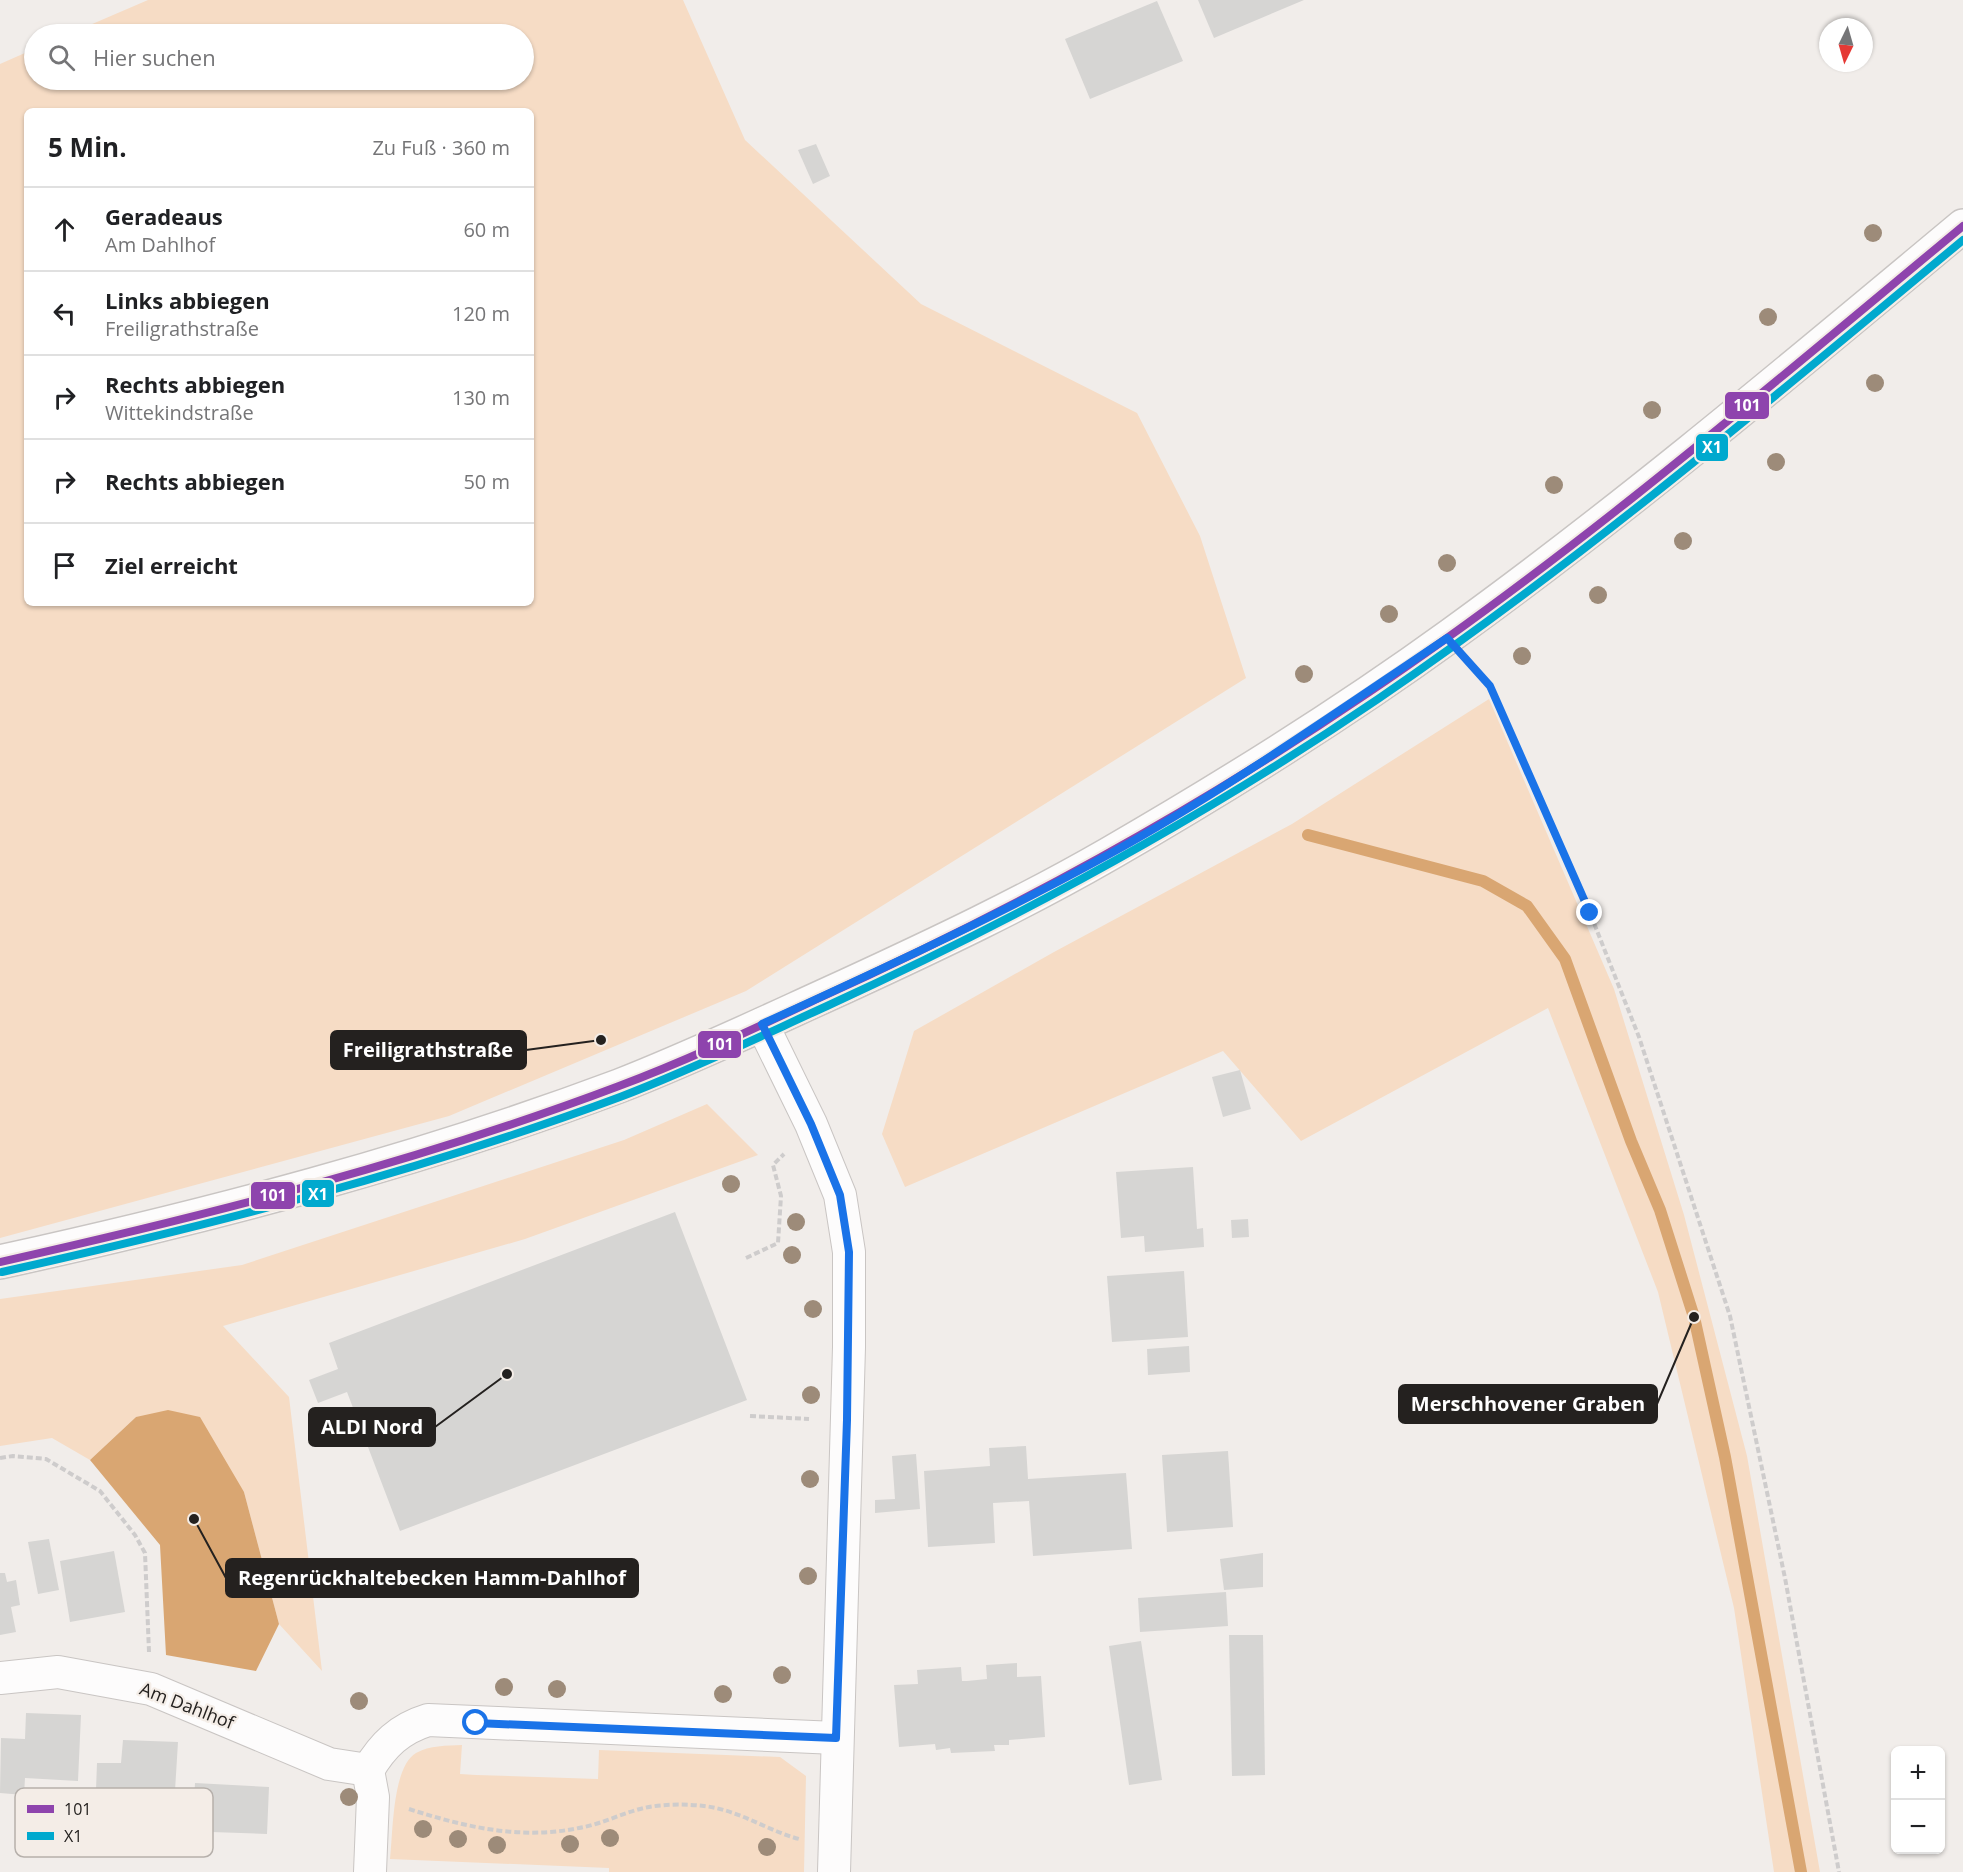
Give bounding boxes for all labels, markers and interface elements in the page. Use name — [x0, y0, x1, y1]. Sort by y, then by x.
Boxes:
north arrow — [1819, 18, 1873, 72]
search box — [24, 24, 534, 90]
icon: search — [45, 41, 78, 74]
text: Hier suchen — [93, 42, 216, 72]
text: 5 Min. — [48, 129, 127, 165]
text: Zu Fuß · 360 m — [372, 134, 510, 161]
text: Geradeaus — [105, 201, 223, 231]
icon: ahead — [48, 213, 81, 246]
text: 60 m — [463, 216, 510, 243]
text: Am Dahlhof — [105, 231, 215, 258]
text: Links abbiegen — [105, 285, 270, 315]
icon: left — [48, 297, 81, 330]
text: 120 m — [452, 300, 510, 327]
text: Freiligrathstraße — [105, 315, 259, 342]
text: Rechts abbiegen — [105, 369, 285, 399]
icon: right — [48, 381, 81, 414]
text: 130 m — [452, 384, 510, 411]
line badge: 101 — [1724, 391, 1770, 420]
text: 101 — [1733, 394, 1761, 416]
text: Wittekindstraße — [105, 399, 254, 426]
line badge: X1 — [1695, 433, 1729, 462]
text: X1 — [1702, 436, 1722, 458]
icon: right — [48, 465, 81, 498]
text: Rechts abbiegen — [105, 466, 285, 496]
text: 50 m — [463, 468, 510, 495]
icon: arrive — [48, 549, 81, 582]
text: Ziel erreicht — [105, 550, 238, 580]
route end — [1576, 899, 1602, 925]
line badge: 101 — [697, 1030, 742, 1059]
callout: Freiligrathstraße — [331, 1031, 526, 1069]
text: 101 — [706, 1033, 734, 1055]
text: Freiligrathstraße — [343, 1036, 513, 1063]
line badge: X1 — [301, 1179, 335, 1208]
line badge: 101 — [250, 1181, 296, 1210]
text: X1 — [308, 1183, 328, 1205]
text: 101 — [259, 1184, 287, 1206]
callout: Merschhovener Graben — [1399, 1385, 1657, 1423]
text: Merschhovener Graben — [1411, 1390, 1645, 1417]
callout: ALDI Nord — [309, 1408, 435, 1446]
text: ALDI Nord — [321, 1413, 423, 1440]
callout: Regenrückhaltebecken Hamm-Dahlhof — [226, 1559, 638, 1597]
text: Regenrückhaltebecken Hamm-Dahlhof — [238, 1564, 627, 1591]
street label: Am Dahlhof — [137, 1676, 239, 1734]
route start — [462, 1709, 488, 1735]
map controls — [1891, 1746, 1945, 1854]
button: + — [1891, 1746, 1945, 1800]
legend — [15, 1788, 213, 1857]
text: 101 — [64, 1798, 91, 1820]
button: − — [1891, 1800, 1945, 1854]
text: X1 — [64, 1825, 82, 1847]

